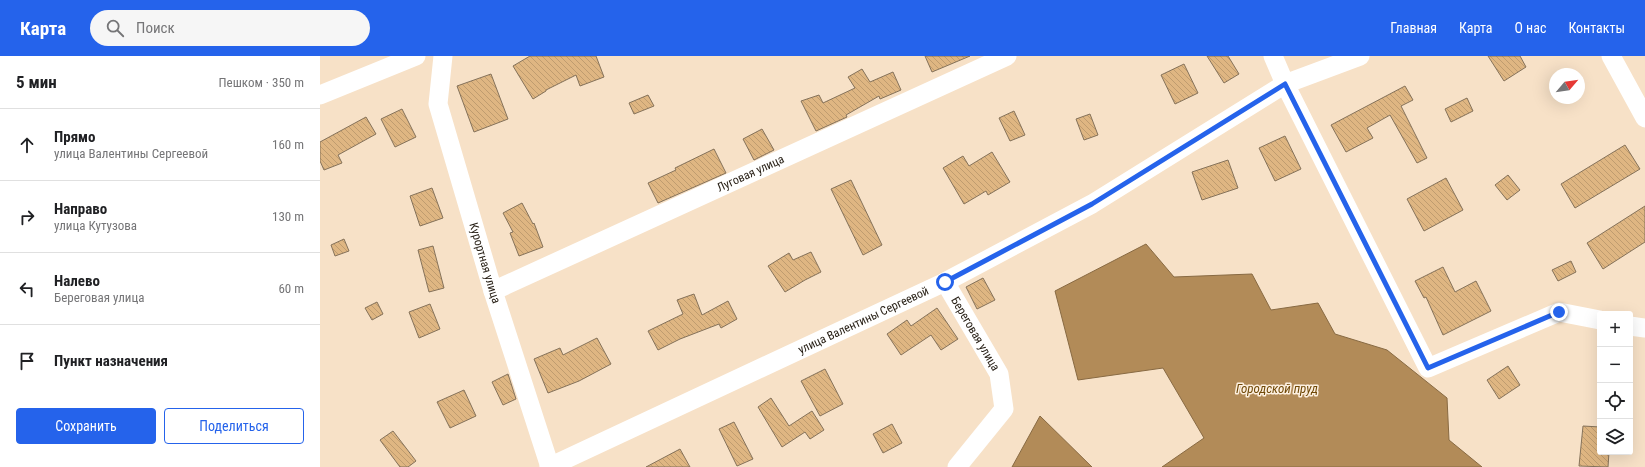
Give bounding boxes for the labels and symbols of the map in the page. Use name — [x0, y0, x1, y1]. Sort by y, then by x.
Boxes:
north arrow — [1549, 68, 1585, 104]
street label: Луговая улица — [715, 152, 786, 195]
street label: Курортная улица — [466, 221, 504, 305]
route start — [936, 273, 954, 291]
street label: улица Валентины Сергеевой — [796, 284, 931, 357]
street label: Береговая улица — [948, 294, 1003, 374]
route end — [1550, 303, 1568, 321]
water label: Городской пруд — [1236, 381, 1318, 396]

